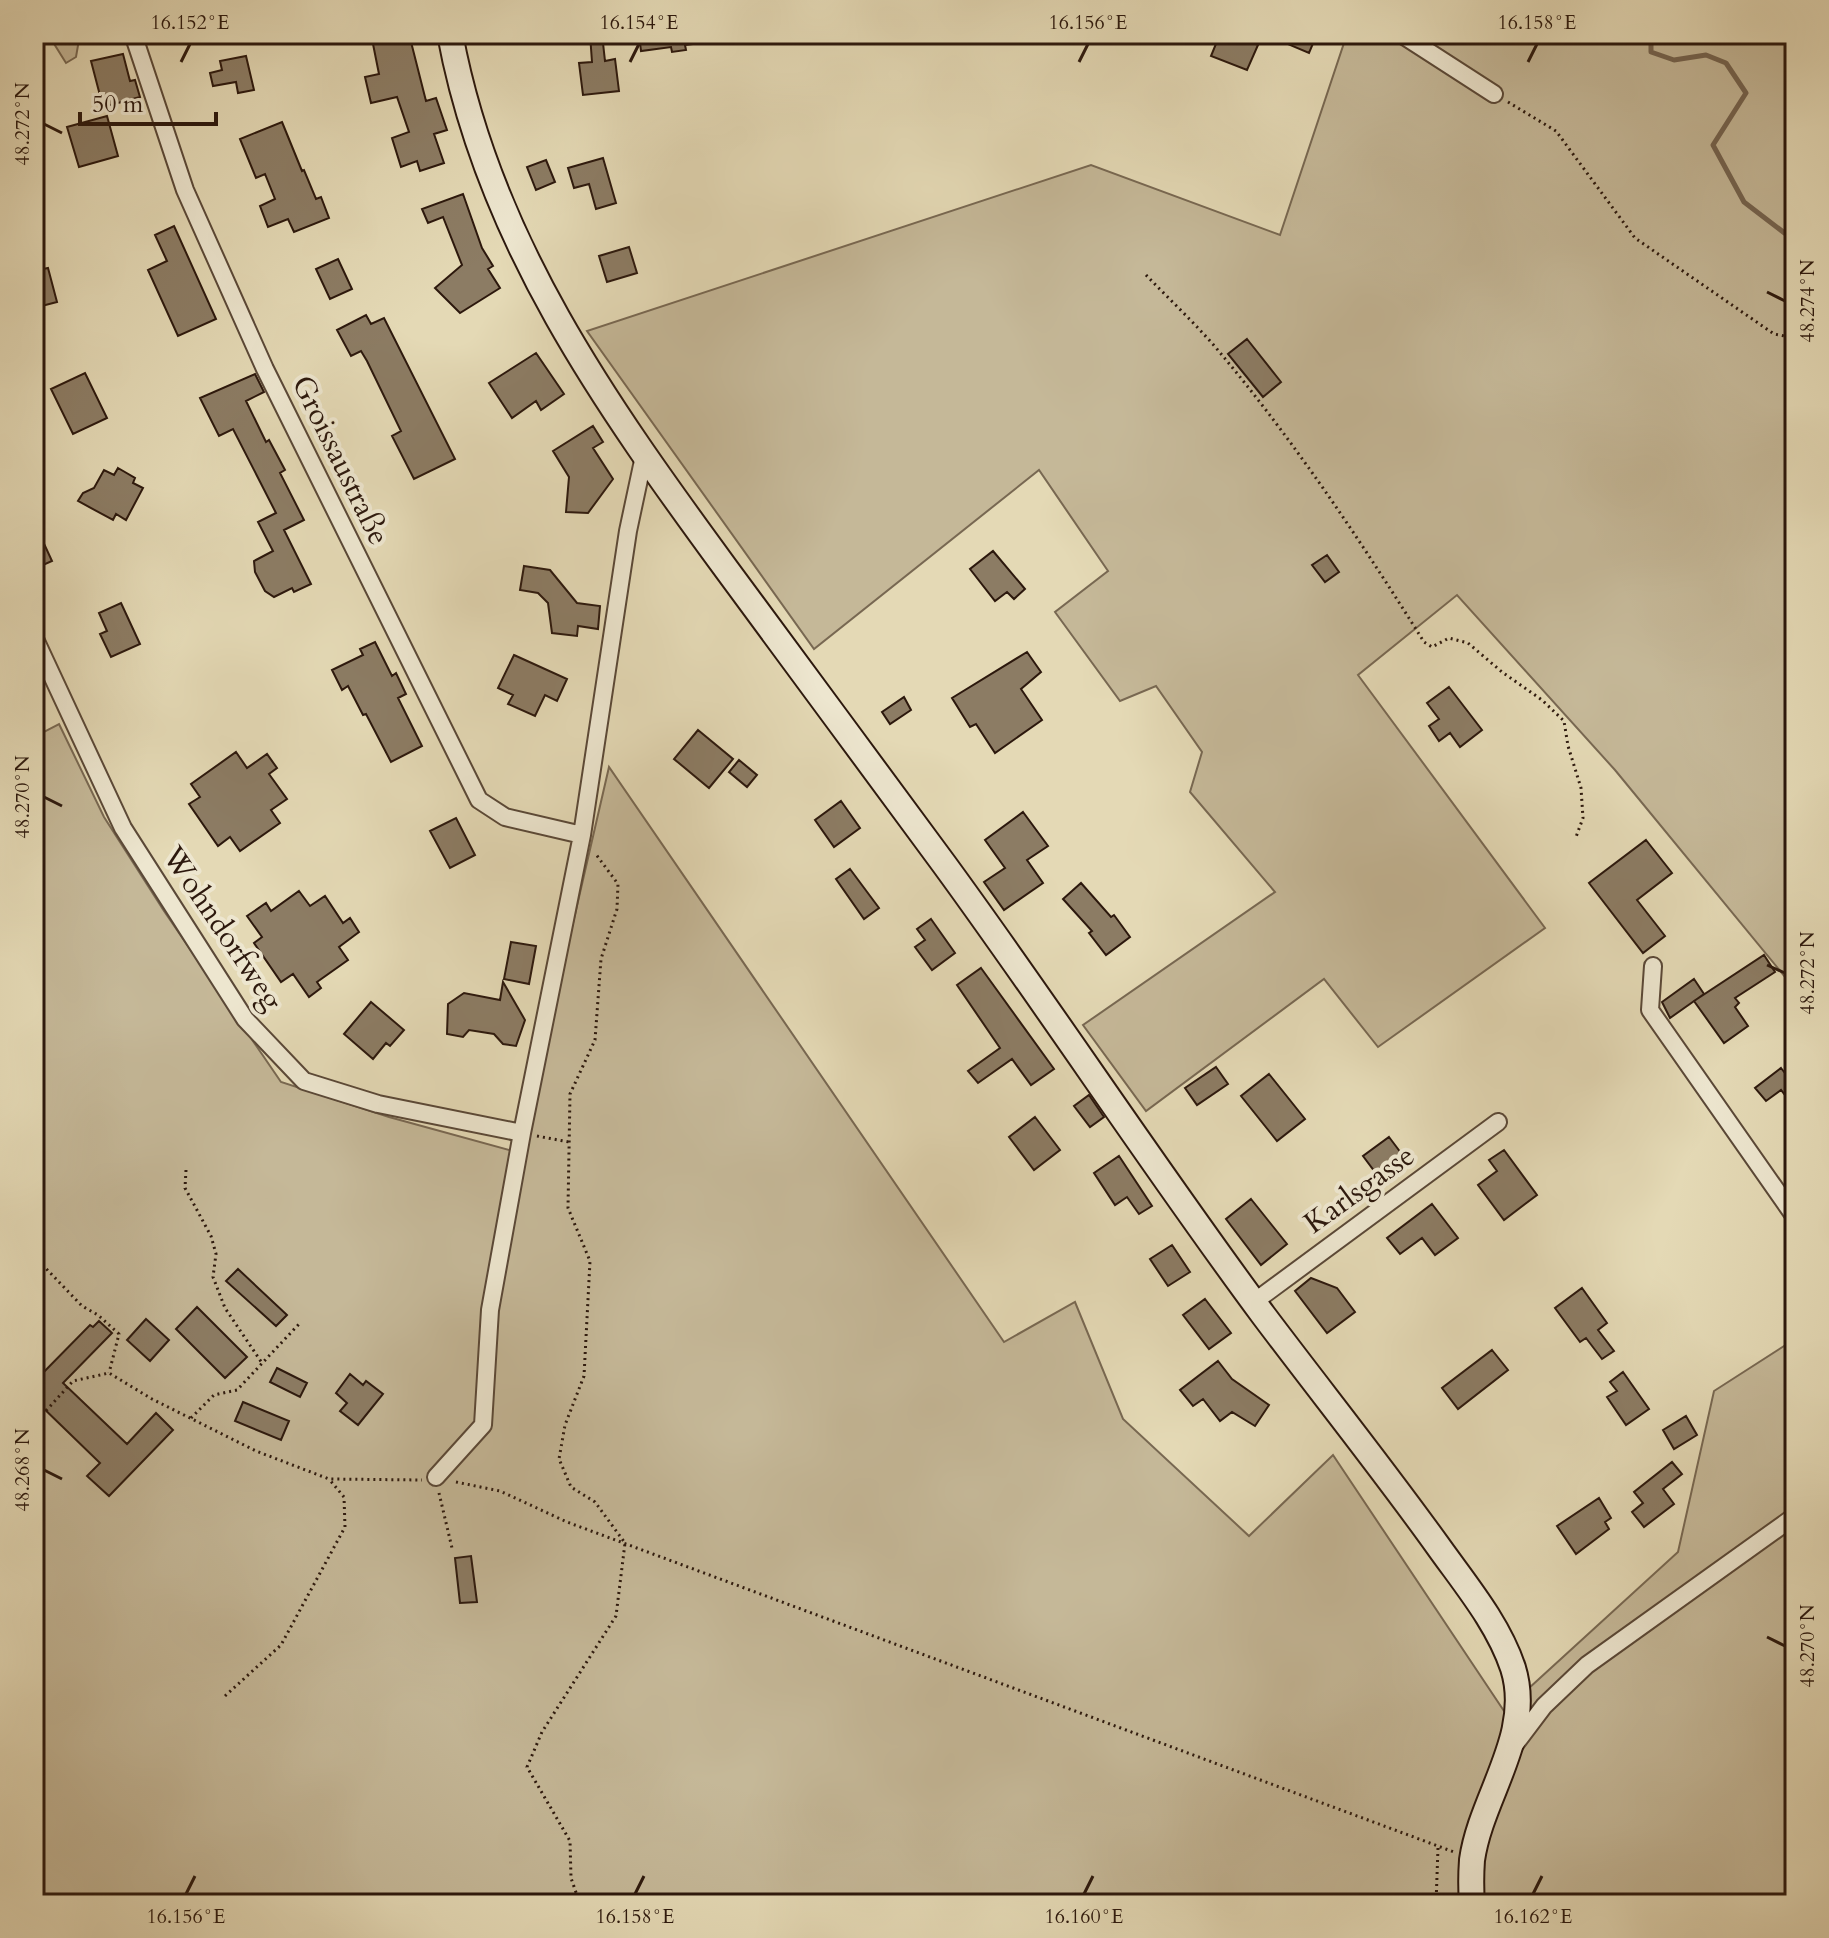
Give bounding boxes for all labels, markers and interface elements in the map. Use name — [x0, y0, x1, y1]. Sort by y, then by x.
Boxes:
text: 16.152°E — [151, 9, 229, 36]
text: 16.154°E — [600, 9, 678, 36]
text: 16.156°E — [1049, 9, 1127, 36]
text: 16.158°E — [1498, 9, 1576, 36]
scale bar — [80, 76, 216, 126]
text: 48.272°N — [9, 82, 36, 166]
text: 50 m — [92, 88, 144, 121]
text: 48.274°N — [1794, 259, 1821, 343]
street label: Groissaustraße — [282, 369, 399, 552]
text: 48.270°N — [9, 755, 36, 839]
street label: Wohndorfweg — [152, 837, 293, 1018]
text: 48.272°N — [1794, 931, 1821, 1015]
street label: Karlsgasse — [1296, 1135, 1423, 1243]
text: 48.268°N — [9, 1428, 36, 1512]
text: 48.270°N — [1794, 1604, 1821, 1688]
text: 16.156°E — [147, 1903, 225, 1930]
text: 16.158°E — [596, 1903, 674, 1930]
text: 16.160°E — [1045, 1903, 1123, 1930]
text: 16.162°E — [1494, 1903, 1572, 1930]

